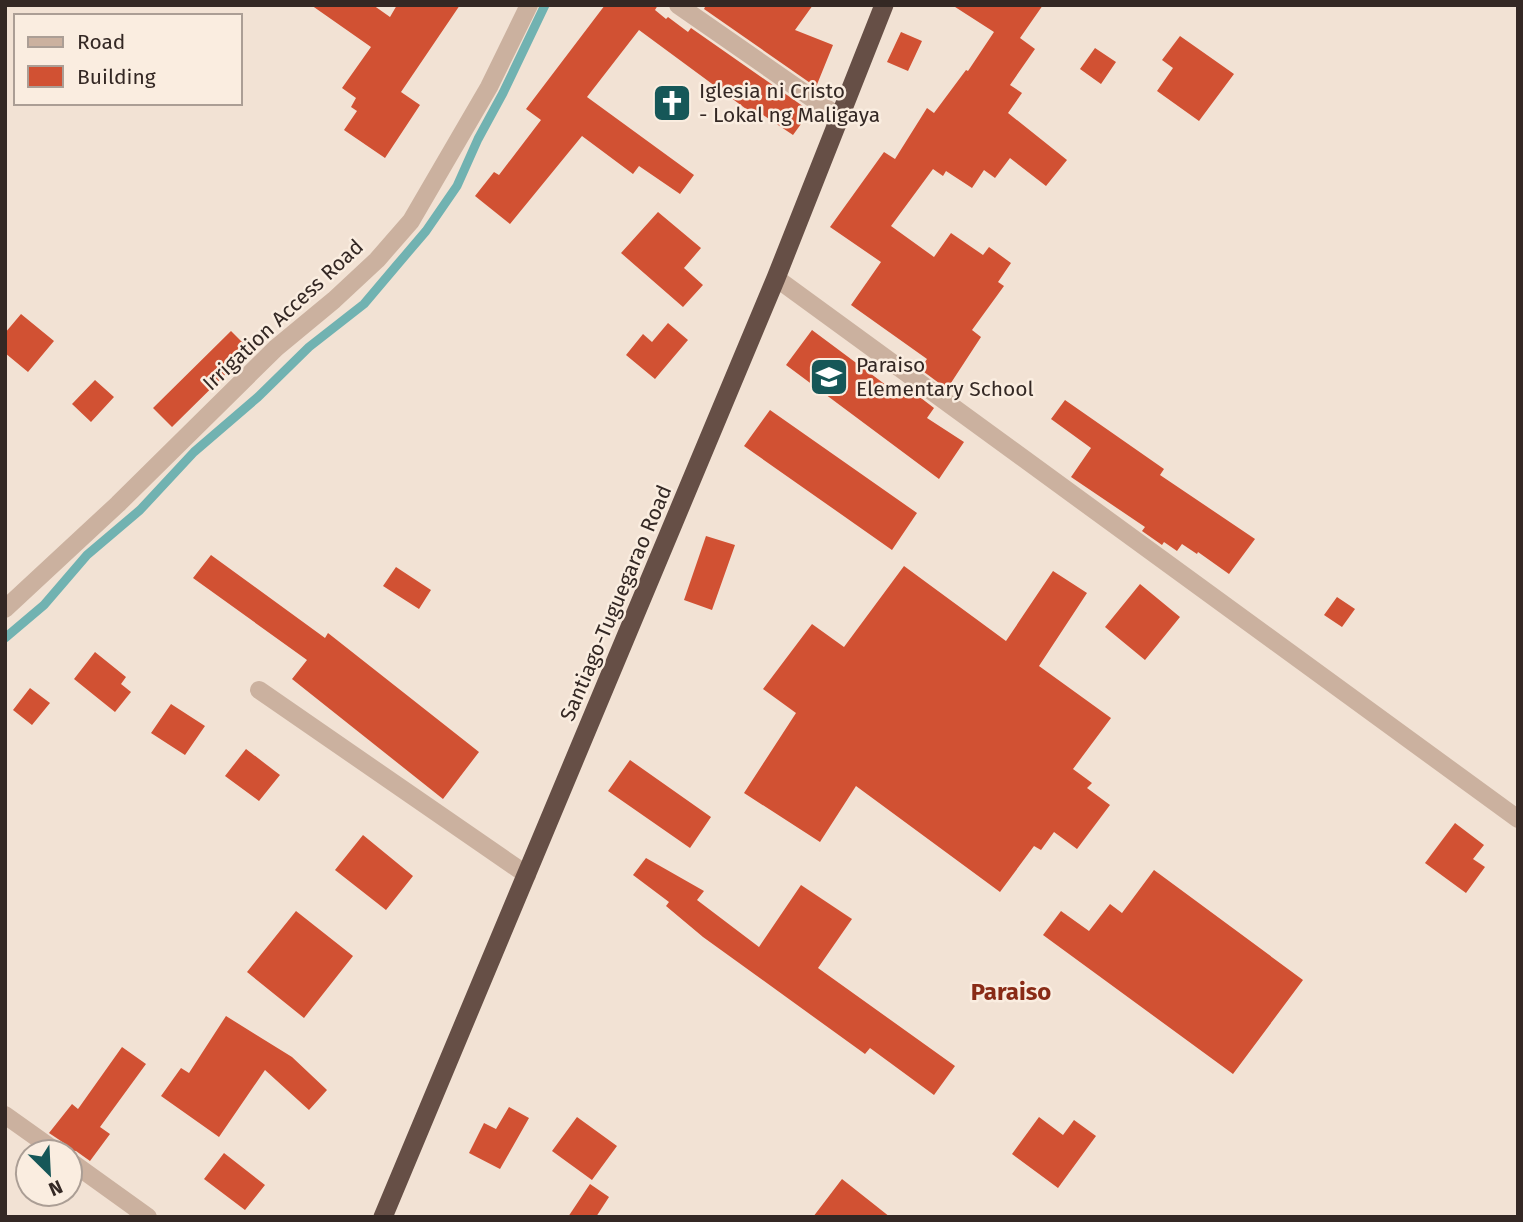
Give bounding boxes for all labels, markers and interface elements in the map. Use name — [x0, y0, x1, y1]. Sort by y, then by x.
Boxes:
legend — [14, 14, 242, 105]
text: Road — [77, 29, 125, 55]
text: Building — [77, 64, 156, 90]
place label: Iglesia ni Cristo - Lokal ng Maligaya — [699, 78, 880, 128]
church icon: Iglesia ni Cristo - Lokal ng Maligaya — [651, 82, 693, 124]
street label: Irrigation Access Road — [197, 234, 369, 396]
place label: Paraiso Elementary School — [856, 352, 1034, 402]
school or university icon: Paraiso Elementary School — [808, 356, 850, 398]
street label: Santiago-Tuguegarao Road — [554, 481, 678, 725]
district label: Paraiso — [971, 978, 1051, 1006]
north arrow — [14, 1138, 84, 1208]
text: N — [45, 1175, 66, 1201]

